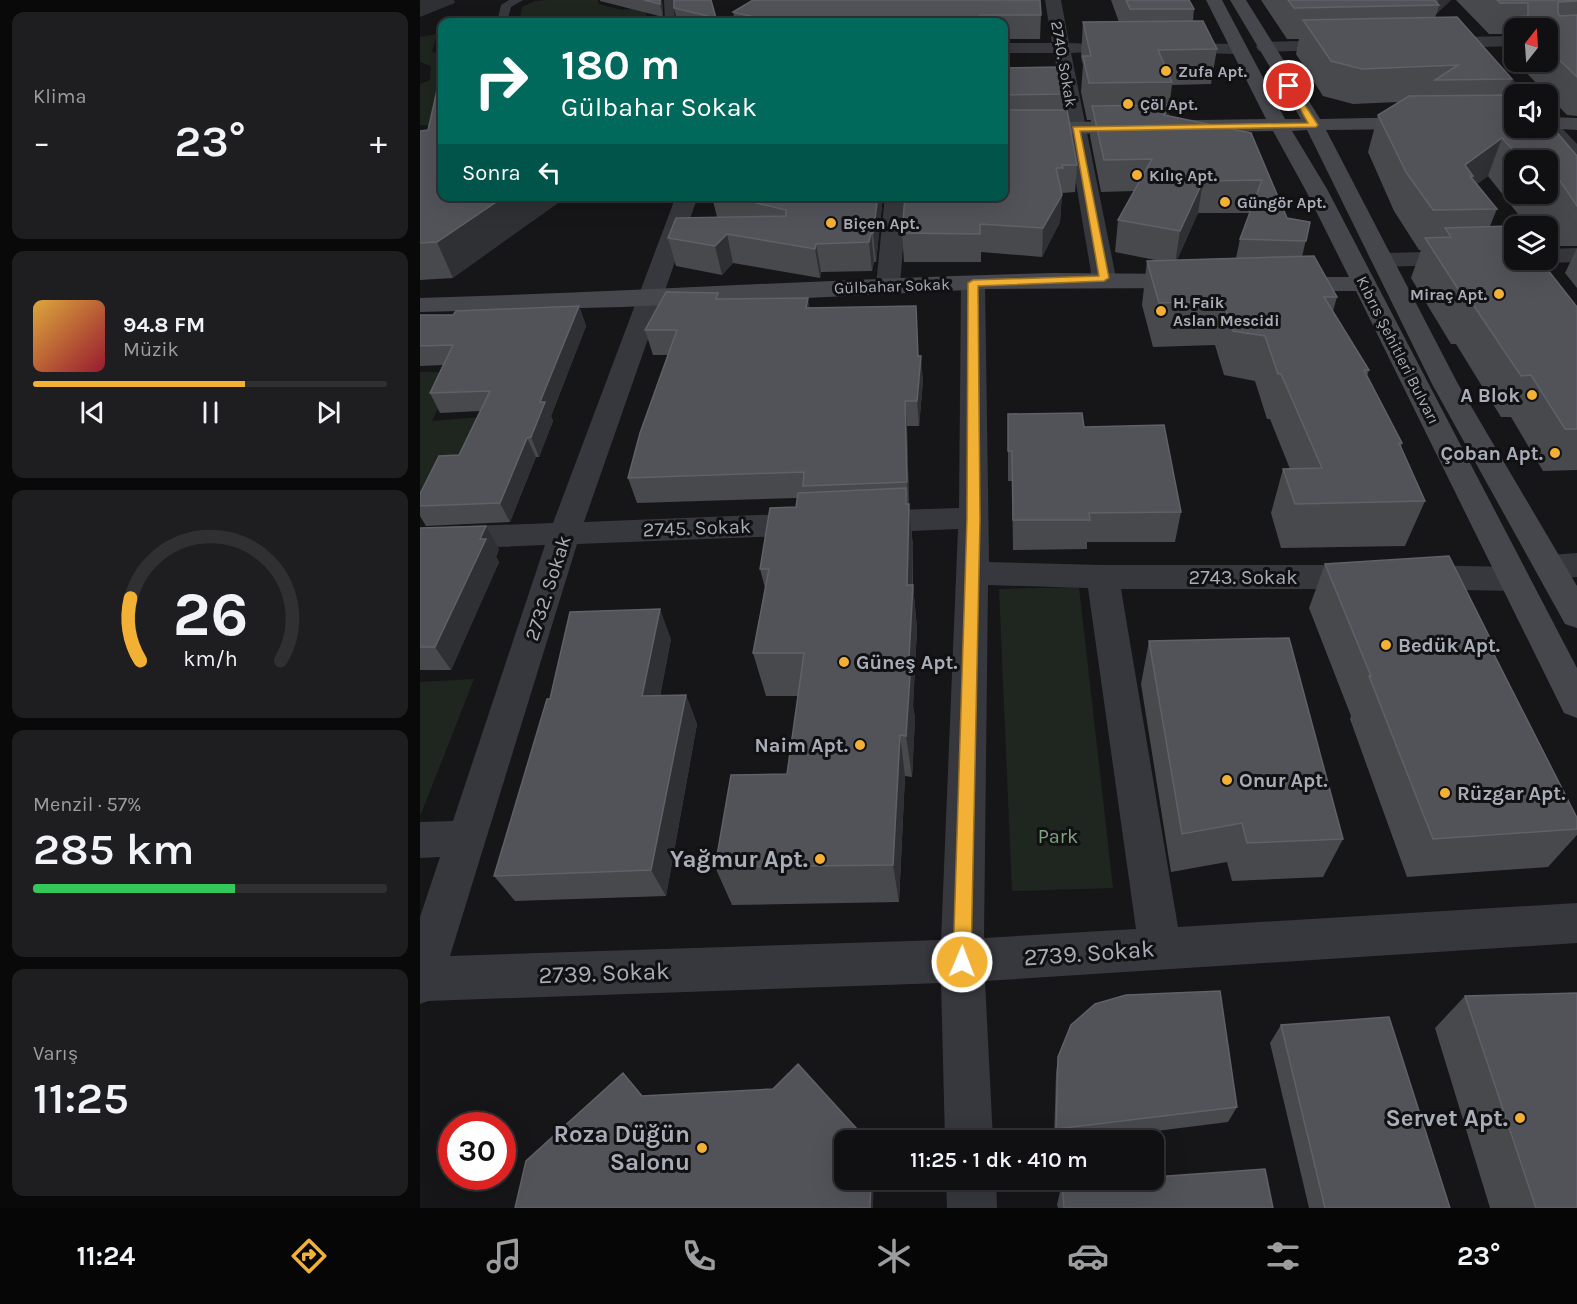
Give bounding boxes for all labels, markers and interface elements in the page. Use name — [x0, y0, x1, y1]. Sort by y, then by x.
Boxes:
north arrow — [1504, 18, 1558, 72]
map controls — [1504, 18, 1558, 270]
street label: 2740. Sokak — [1047, 19, 1081, 109]
text: 180 m — [561, 40, 680, 90]
icon: right — [462, 42, 540, 120]
pin — [1263, 60, 1314, 111]
place label: Zufa Apt. — [1178, 62, 1247, 81]
marker: Zufa Apt. — [1159, 64, 1173, 78]
icon: arrive — [1272, 69, 1305, 102]
button: sound — [1504, 84, 1558, 138]
text: Klima — [33, 85, 86, 108]
text: Gülbahar Sokak — [561, 91, 757, 123]
place label: Çöl Apt. — [1140, 95, 1198, 114]
marker: Çöl Apt. — [1121, 97, 1135, 111]
text: 23° — [174, 115, 246, 167]
text: − — [33, 123, 50, 161]
text: + — [370, 123, 387, 161]
button: search — [1504, 150, 1558, 204]
icon: left — [533, 156, 566, 189]
text: Sonra — [462, 160, 521, 186]
place label: Kılıç Apt. — [1149, 166, 1217, 185]
marker: Kılıç Apt. — [1130, 168, 1144, 182]
place label: Güngör Apt. — [1237, 193, 1327, 212]
marker: Güngör Apt. — [1218, 195, 1232, 209]
place label: Biçen Apt. — [843, 214, 920, 233]
marker: Biçen Apt. — [824, 216, 838, 230]
button: layers — [1504, 216, 1558, 270]
street label: Kıbrıs Şehitleri Bulvarı — [1352, 273, 1444, 427]
street label: Gülbahar Sokak — [834, 274, 950, 298]
place label: Miraç Apt. — [1410, 285, 1488, 304]
marker: Miraç Apt. — [1492, 287, 1506, 301]
place label: H. Faik Aslan Mescidi — [1173, 293, 1279, 330]
marker: H. Faik Aslan Mescidi — [1154, 304, 1168, 318]
text: 94.8 FM — [123, 312, 205, 338]
text: Müzik — [123, 338, 179, 361]
place label: A Blok — [1460, 384, 1520, 407]
marker: A Blok — [1525, 388, 1539, 402]
icon: previous — [76, 396, 109, 429]
icon: pause — [194, 396, 227, 429]
icon: next — [312, 396, 345, 429]
place label: Çoban Apt. — [1441, 442, 1543, 465]
marker: Çoban Apt. — [1548, 446, 1562, 460]
street label: 2745. Sokak — [642, 515, 752, 541]
street label: 2732. Sokak — [520, 532, 576, 644]
street label: 2743. Sokak — [1189, 566, 1297, 589]
text: 26 — [172, 578, 248, 651]
place label: Bedük Apt. — [1398, 634, 1500, 657]
marker: Bedük Apt. — [1379, 638, 1393, 652]
text: km/h — [183, 646, 237, 671]
place label: Güneş Apt. — [856, 651, 958, 674]
marker: Güneş Apt. — [837, 655, 851, 669]
place label: Naim Apt. — [754, 734, 848, 757]
marker: Naim Apt. — [853, 738, 867, 752]
place label: Onur Apt. — [1239, 769, 1327, 792]
marker: Onur Apt. — [1220, 773, 1234, 787]
place label: Rüzgar Apt. — [1457, 782, 1565, 805]
marker: Rüzgar Apt. — [1438, 786, 1452, 800]
text: Menzil · 57% — [33, 793, 142, 816]
text: 285 km — [33, 823, 195, 875]
park label: Park — [1038, 825, 1078, 848]
place label: Yağmur Apt. — [670, 845, 808, 873]
marker: Yağmur Apt. — [813, 852, 827, 866]
position arrow — [930, 930, 994, 994]
street label: 2739. Sokak — [1023, 934, 1155, 972]
street label: 2739. Sokak — [538, 957, 670, 989]
text: Varış — [33, 1042, 78, 1065]
text: 11:25 — [33, 1072, 129, 1124]
place label: Servet Apt. — [1386, 1104, 1508, 1132]
marker: Servet Apt. — [1513, 1111, 1527, 1125]
speed limit sign: 30 — [438, 1112, 516, 1190]
place label: Roza Düğün Salonu — [553, 1120, 690, 1176]
marker: Roza Düğün Salonu — [695, 1141, 709, 1155]
text: 11:25 · 1 dk · 410 m — [910, 1147, 1088, 1173]
icon: directions — [288, 1235, 330, 1277]
icon: music — [483, 1235, 525, 1277]
icon: phone — [678, 1235, 720, 1277]
icon: climate — [873, 1235, 915, 1277]
icon: car — [1067, 1235, 1109, 1277]
icon: filters — [1262, 1235, 1304, 1277]
text: 11:24 — [76, 1240, 135, 1272]
text: 23° — [1457, 1240, 1501, 1272]

